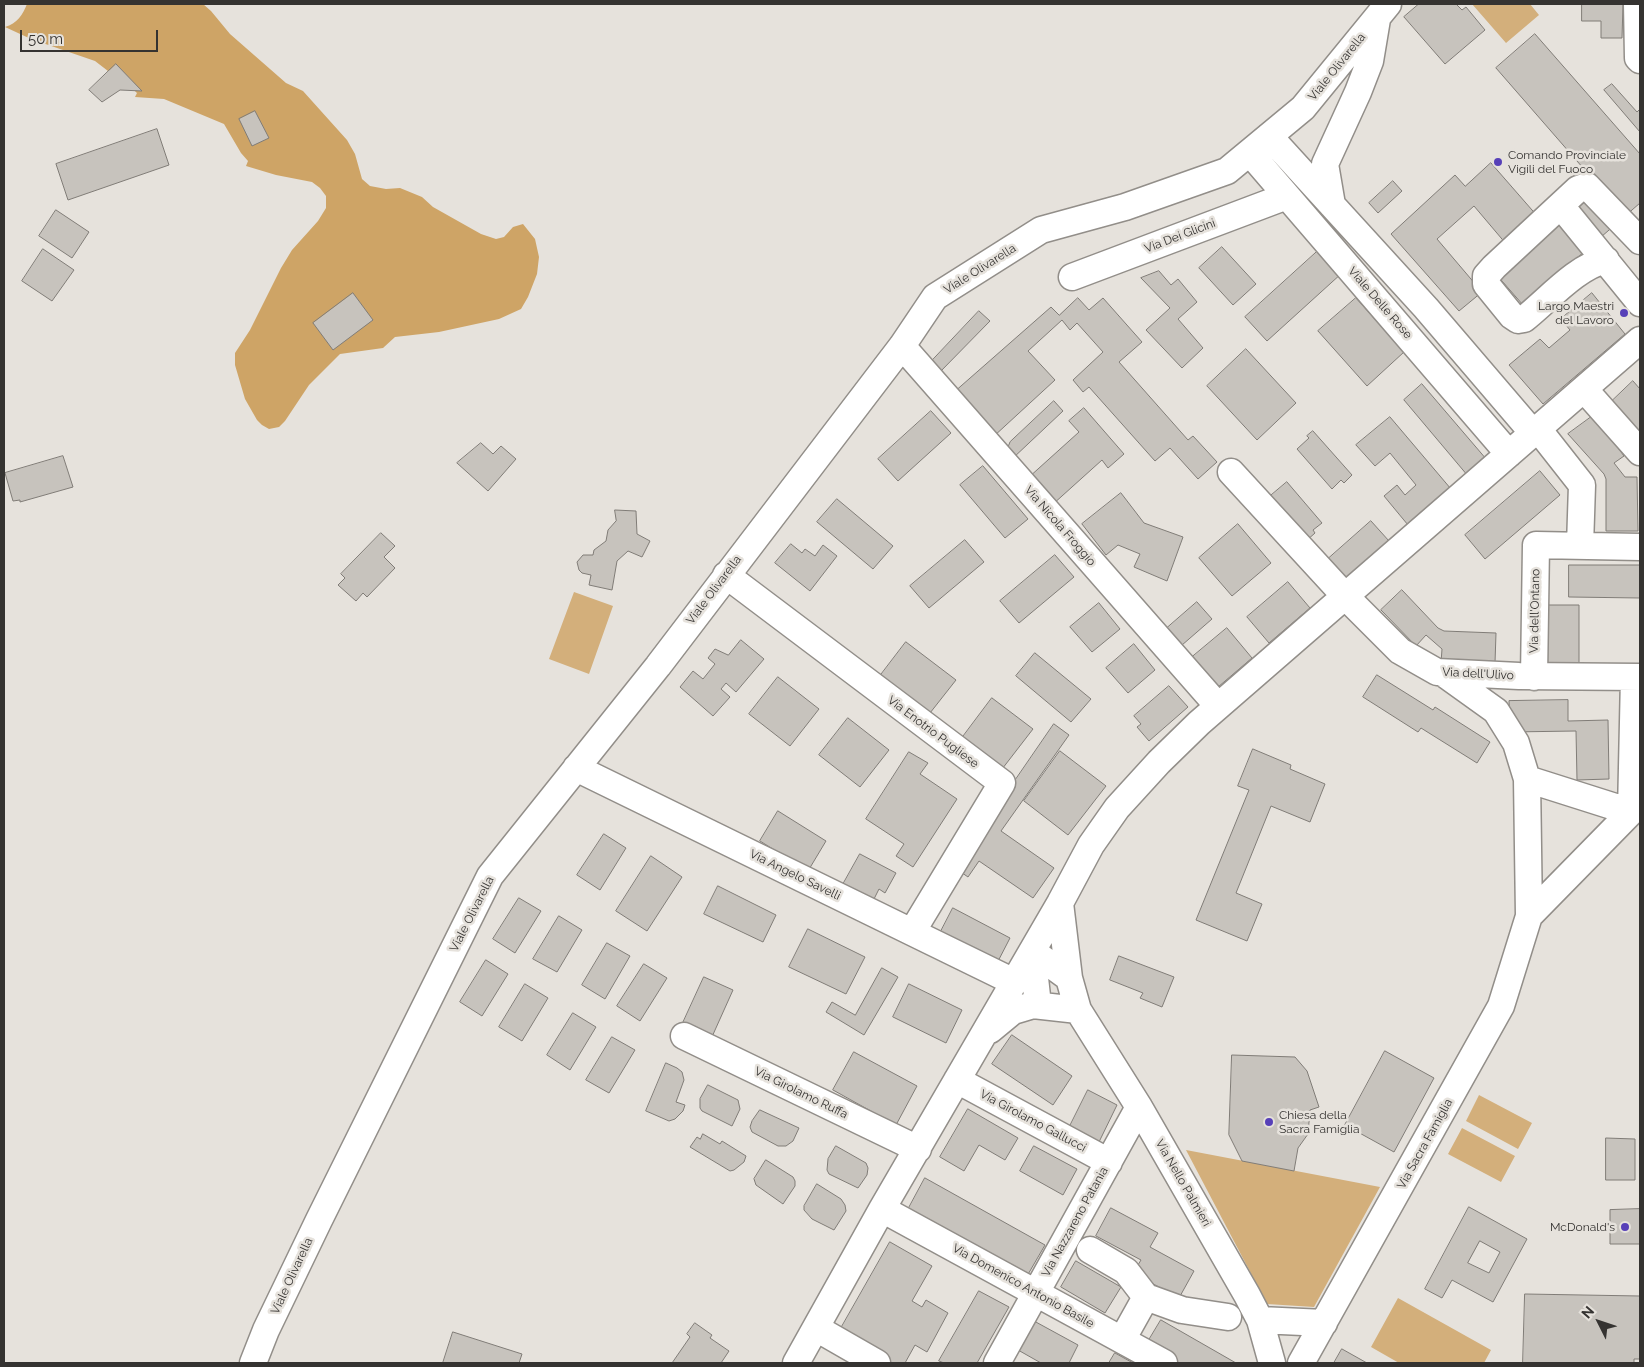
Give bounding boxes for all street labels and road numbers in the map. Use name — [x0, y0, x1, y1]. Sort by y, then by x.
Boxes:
street label: Viale Olivarella — [1305, 30, 1369, 104]
street label: Via Dei Glicini — [1142, 216, 1218, 256]
street label: Viale Olivarella — [941, 241, 1019, 297]
street label: Viale Delle Rose — [1345, 264, 1415, 342]
street label: Via Nicola Froggio — [1021, 483, 1099, 569]
street label: Viale Olivarella — [683, 553, 745, 627]
street label: Via dell'Ontano — [1527, 569, 1543, 653]
street label: Via dell'Ulivo — [1442, 665, 1514, 683]
street label: Via Enotrio Pugliese — [885, 693, 981, 771]
street label: Via Angelo Savelli — [747, 847, 843, 903]
street label: Viale Olivarella — [447, 874, 497, 954]
street label: Via Girolamo Ruffa — [752, 1064, 850, 1122]
street label: Via Girolamo Gallucci — [977, 1087, 1089, 1155]
street label: Via Sacra Famiglia — [1394, 1096, 1456, 1192]
street label: Via Nello Palmieri — [1152, 1137, 1214, 1229]
street label: Via Nazzareno Patania — [1039, 1165, 1111, 1279]
street label: Viale Olivarella — [268, 1236, 316, 1316]
street label: Via Domenico Antonio Basile — [950, 1241, 1096, 1331]

